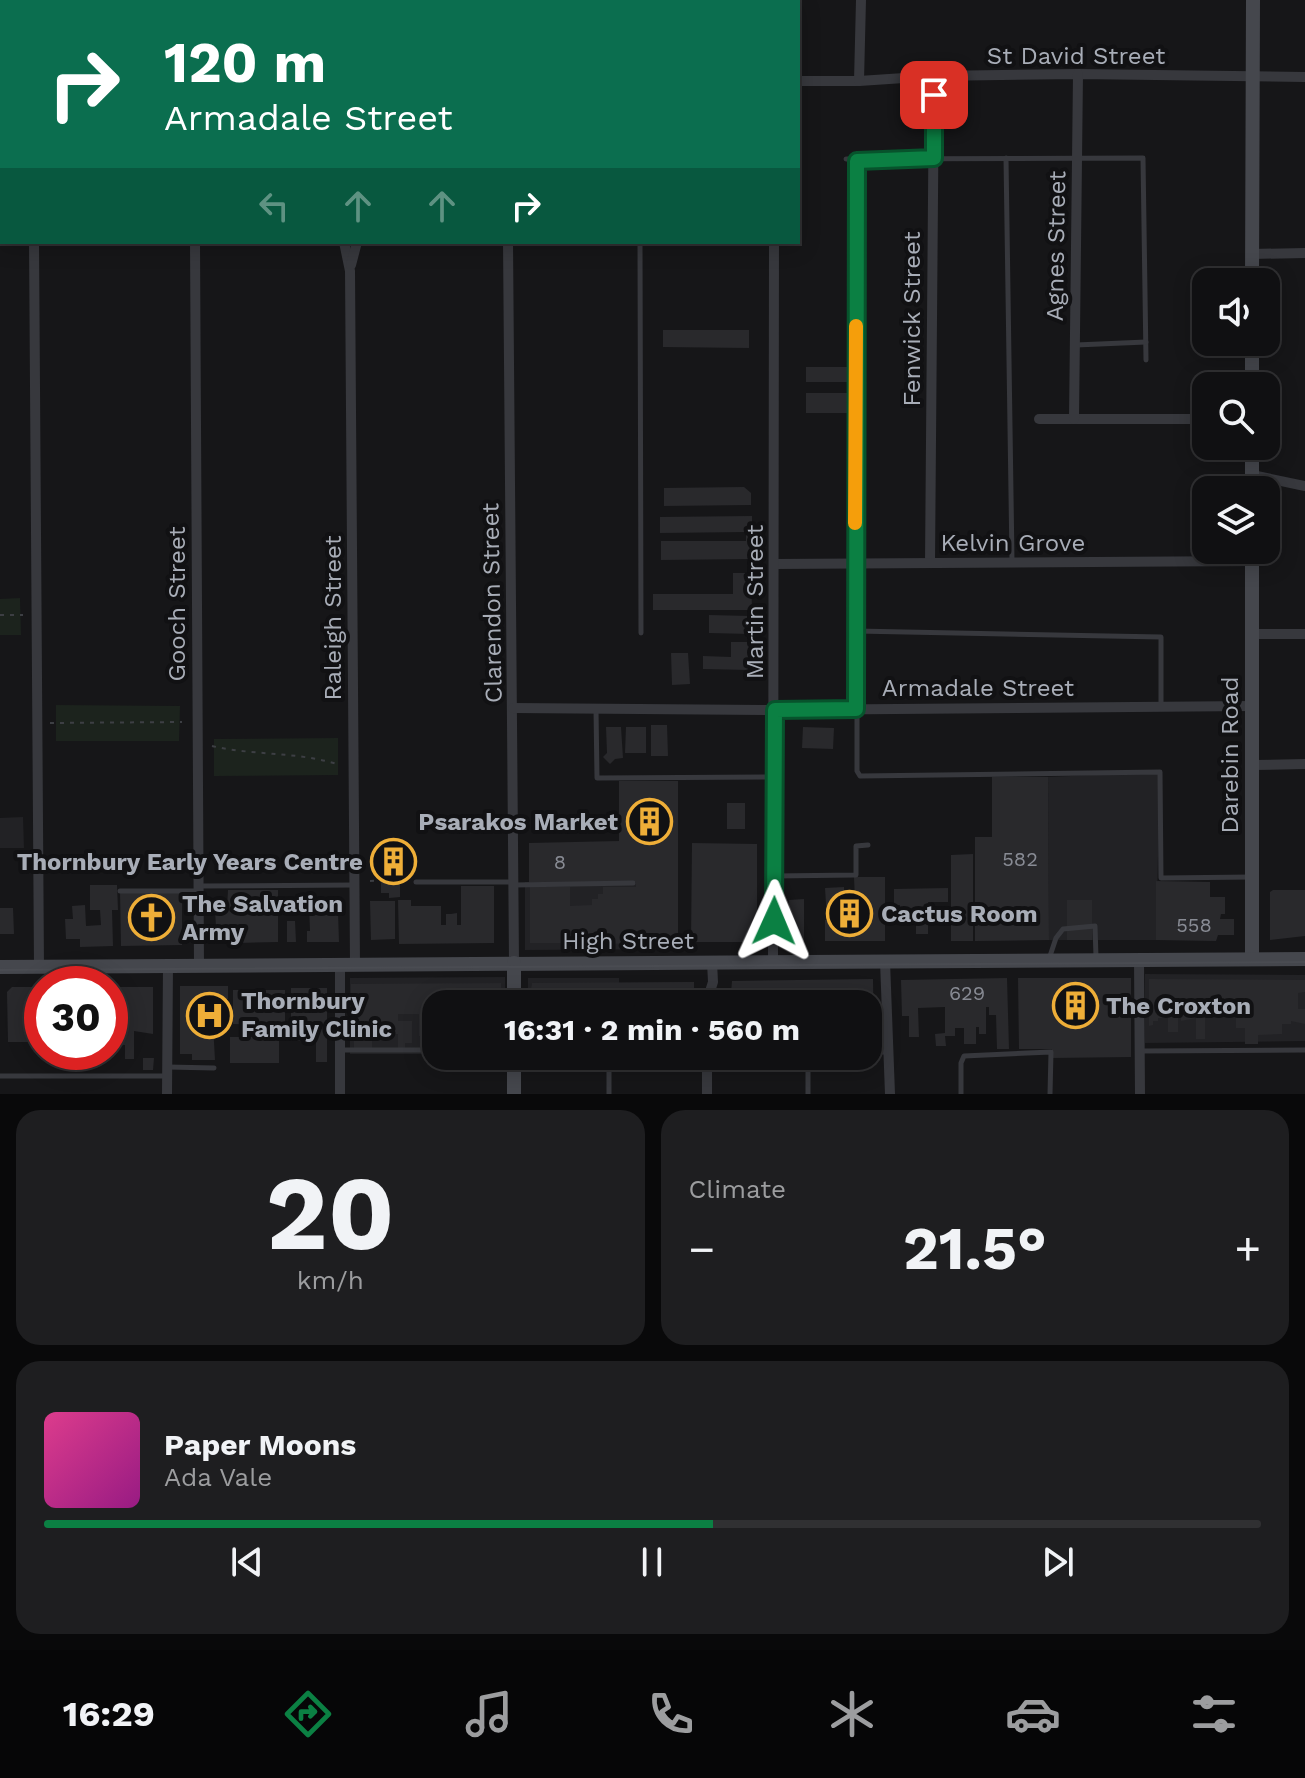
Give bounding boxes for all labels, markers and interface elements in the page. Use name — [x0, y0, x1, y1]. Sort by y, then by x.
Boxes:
text: 120 m — [164, 30, 326, 96]
icon: right — [32, 32, 136, 136]
street label: St David Street — [987, 42, 1165, 70]
pin — [900, 61, 968, 129]
icon: arrive — [912, 73, 956, 117]
text: Armadale Street — [164, 97, 453, 139]
street label: Agnes Street — [1041, 171, 1071, 321]
icon: left — [252, 184, 296, 228]
icon: ahead — [336, 184, 380, 228]
icon: ahead — [420, 184, 464, 228]
icon: right — [504, 184, 548, 228]
street label: Fenwick Street — [898, 231, 926, 407]
map controls — [1192, 268, 1280, 564]
button: sound — [1192, 268, 1280, 356]
button: search — [1192, 372, 1280, 460]
button: layers — [1192, 476, 1280, 564]
street label: Clarendon Street — [476, 503, 508, 703]
street label: Martin Street — [741, 525, 769, 679]
street label: Gooch Street — [163, 527, 191, 681]
street label: Kelvin Grove — [941, 529, 1085, 557]
street label: Raleigh Street — [319, 535, 347, 701]
street label: Armadale Street — [882, 674, 1074, 702]
street label: Darebin Road — [1216, 676, 1244, 834]
building icon: Psarakos Market — [625, 798, 673, 846]
place label: Psarakos Market — [418, 808, 619, 836]
building icon: Thornbury Early Years Centre — [370, 838, 418, 886]
house number: 582 — [1002, 847, 1038, 871]
place label: Thornbury Early Years Centre — [17, 848, 363, 876]
house number: 8 — [554, 850, 566, 874]
position arrow — [732, 879, 816, 963]
place label: The Salvation Army — [182, 890, 343, 946]
building icon: Cactus Room — [826, 890, 874, 938]
church icon: The Salvation Army — [127, 894, 175, 942]
place label: Cactus Room — [881, 900, 1037, 928]
house number: 558 — [1176, 913, 1212, 937]
street label: High Street — [562, 927, 694, 955]
speed limit sign: 30 — [24, 966, 128, 1070]
house number: 629 — [949, 981, 985, 1005]
building icon: The Croxton — [1051, 982, 1099, 1030]
place label: Thornbury Family Clinic — [241, 987, 392, 1043]
hospital icon: Thornbury Family Clinic — [186, 991, 234, 1039]
place label: The Croxton — [1106, 992, 1251, 1020]
text: 16:31 · 2 min · 560 m — [504, 1012, 800, 1047]
text: 20 — [266, 1152, 395, 1274]
text: Climate — [689, 1174, 786, 1204]
text: 21.5° — [903, 1213, 1047, 1284]
text: − — [689, 1223, 715, 1275]
text: + — [1234, 1223, 1261, 1275]
text: km/h — [297, 1265, 364, 1295]
text: Paper Moons — [164, 1427, 356, 1462]
text: Ada Vale — [164, 1462, 272, 1492]
icon: previous — [225, 1540, 269, 1584]
icon: pause — [630, 1540, 674, 1584]
icon: next — [1036, 1540, 1080, 1584]
icon: directions — [280, 1686, 336, 1742]
icon: music — [461, 1686, 517, 1742]
icon: phone — [643, 1686, 699, 1742]
icon: climate — [824, 1686, 880, 1742]
icon: car — [1005, 1686, 1061, 1742]
icon: filters — [1186, 1686, 1242, 1742]
text: 16:29 — [63, 1693, 155, 1735]

